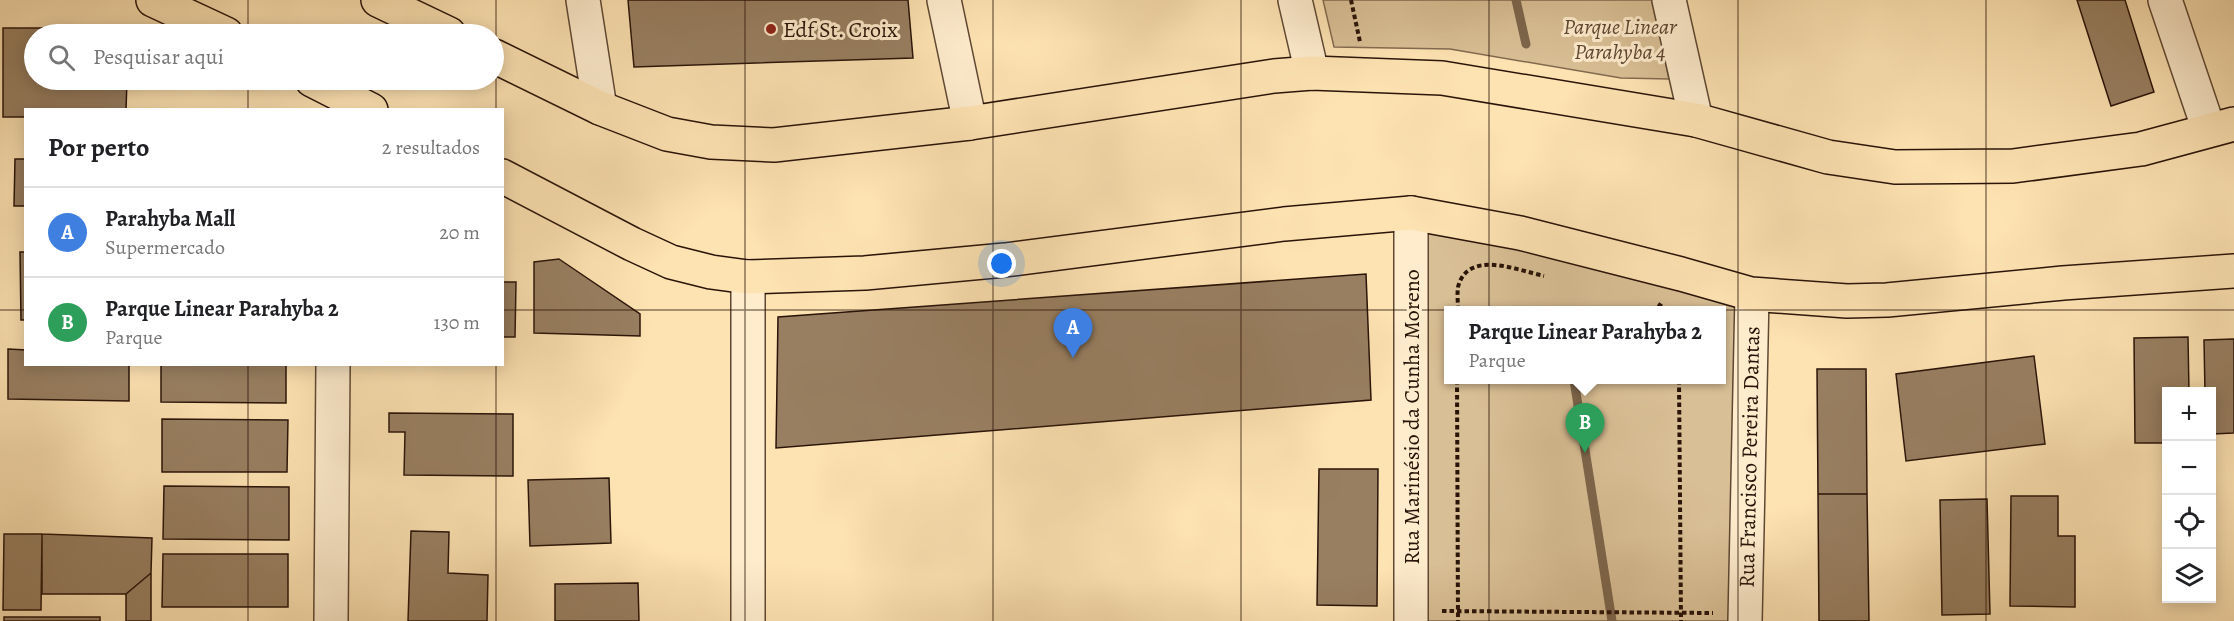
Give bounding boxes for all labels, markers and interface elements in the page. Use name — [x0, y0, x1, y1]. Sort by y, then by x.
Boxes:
park label: Parque Linear Parahyba 4 — [1563, 12, 1678, 67]
place label: Edf St. Croix — [783, 15, 898, 45]
marker: Edf St. Croix — [764, 22, 778, 36]
search box — [24, 24, 504, 90]
icon: search — [45, 41, 78, 74]
text: Pesquisar aqui — [93, 42, 224, 72]
text: Por perto — [48, 130, 149, 165]
text: 2 resultados — [382, 134, 480, 161]
text: Parahyba Mall — [105, 204, 235, 234]
text: A — [61, 219, 74, 246]
text: 20 m — [439, 219, 480, 246]
text: Supermercado — [105, 234, 225, 261]
your location — [987, 249, 1016, 278]
street label: Rua Marinésio da Cunha Moreno — [1397, 269, 1427, 565]
text: Parque Linear Parahyba 2 — [105, 294, 339, 324]
popup — [1444, 306, 1726, 384]
pin: A — [1054, 308, 1092, 358]
text: B — [61, 309, 74, 336]
text: 130 m — [434, 309, 480, 336]
text: Parque Linear Parahyba 2 — [1468, 317, 1702, 347]
text: Parque — [105, 324, 163, 351]
street label: Rua Francisco Pereira Dantas — [1732, 326, 1767, 588]
text: Parque — [1468, 347, 1526, 374]
map controls — [2162, 387, 2216, 603]
button: + — [2162, 387, 2216, 441]
pin: B — [1566, 404, 1604, 453]
button: − — [2162, 441, 2216, 495]
button: locate — [2162, 495, 2216, 549]
button: layers — [2162, 549, 2216, 603]

